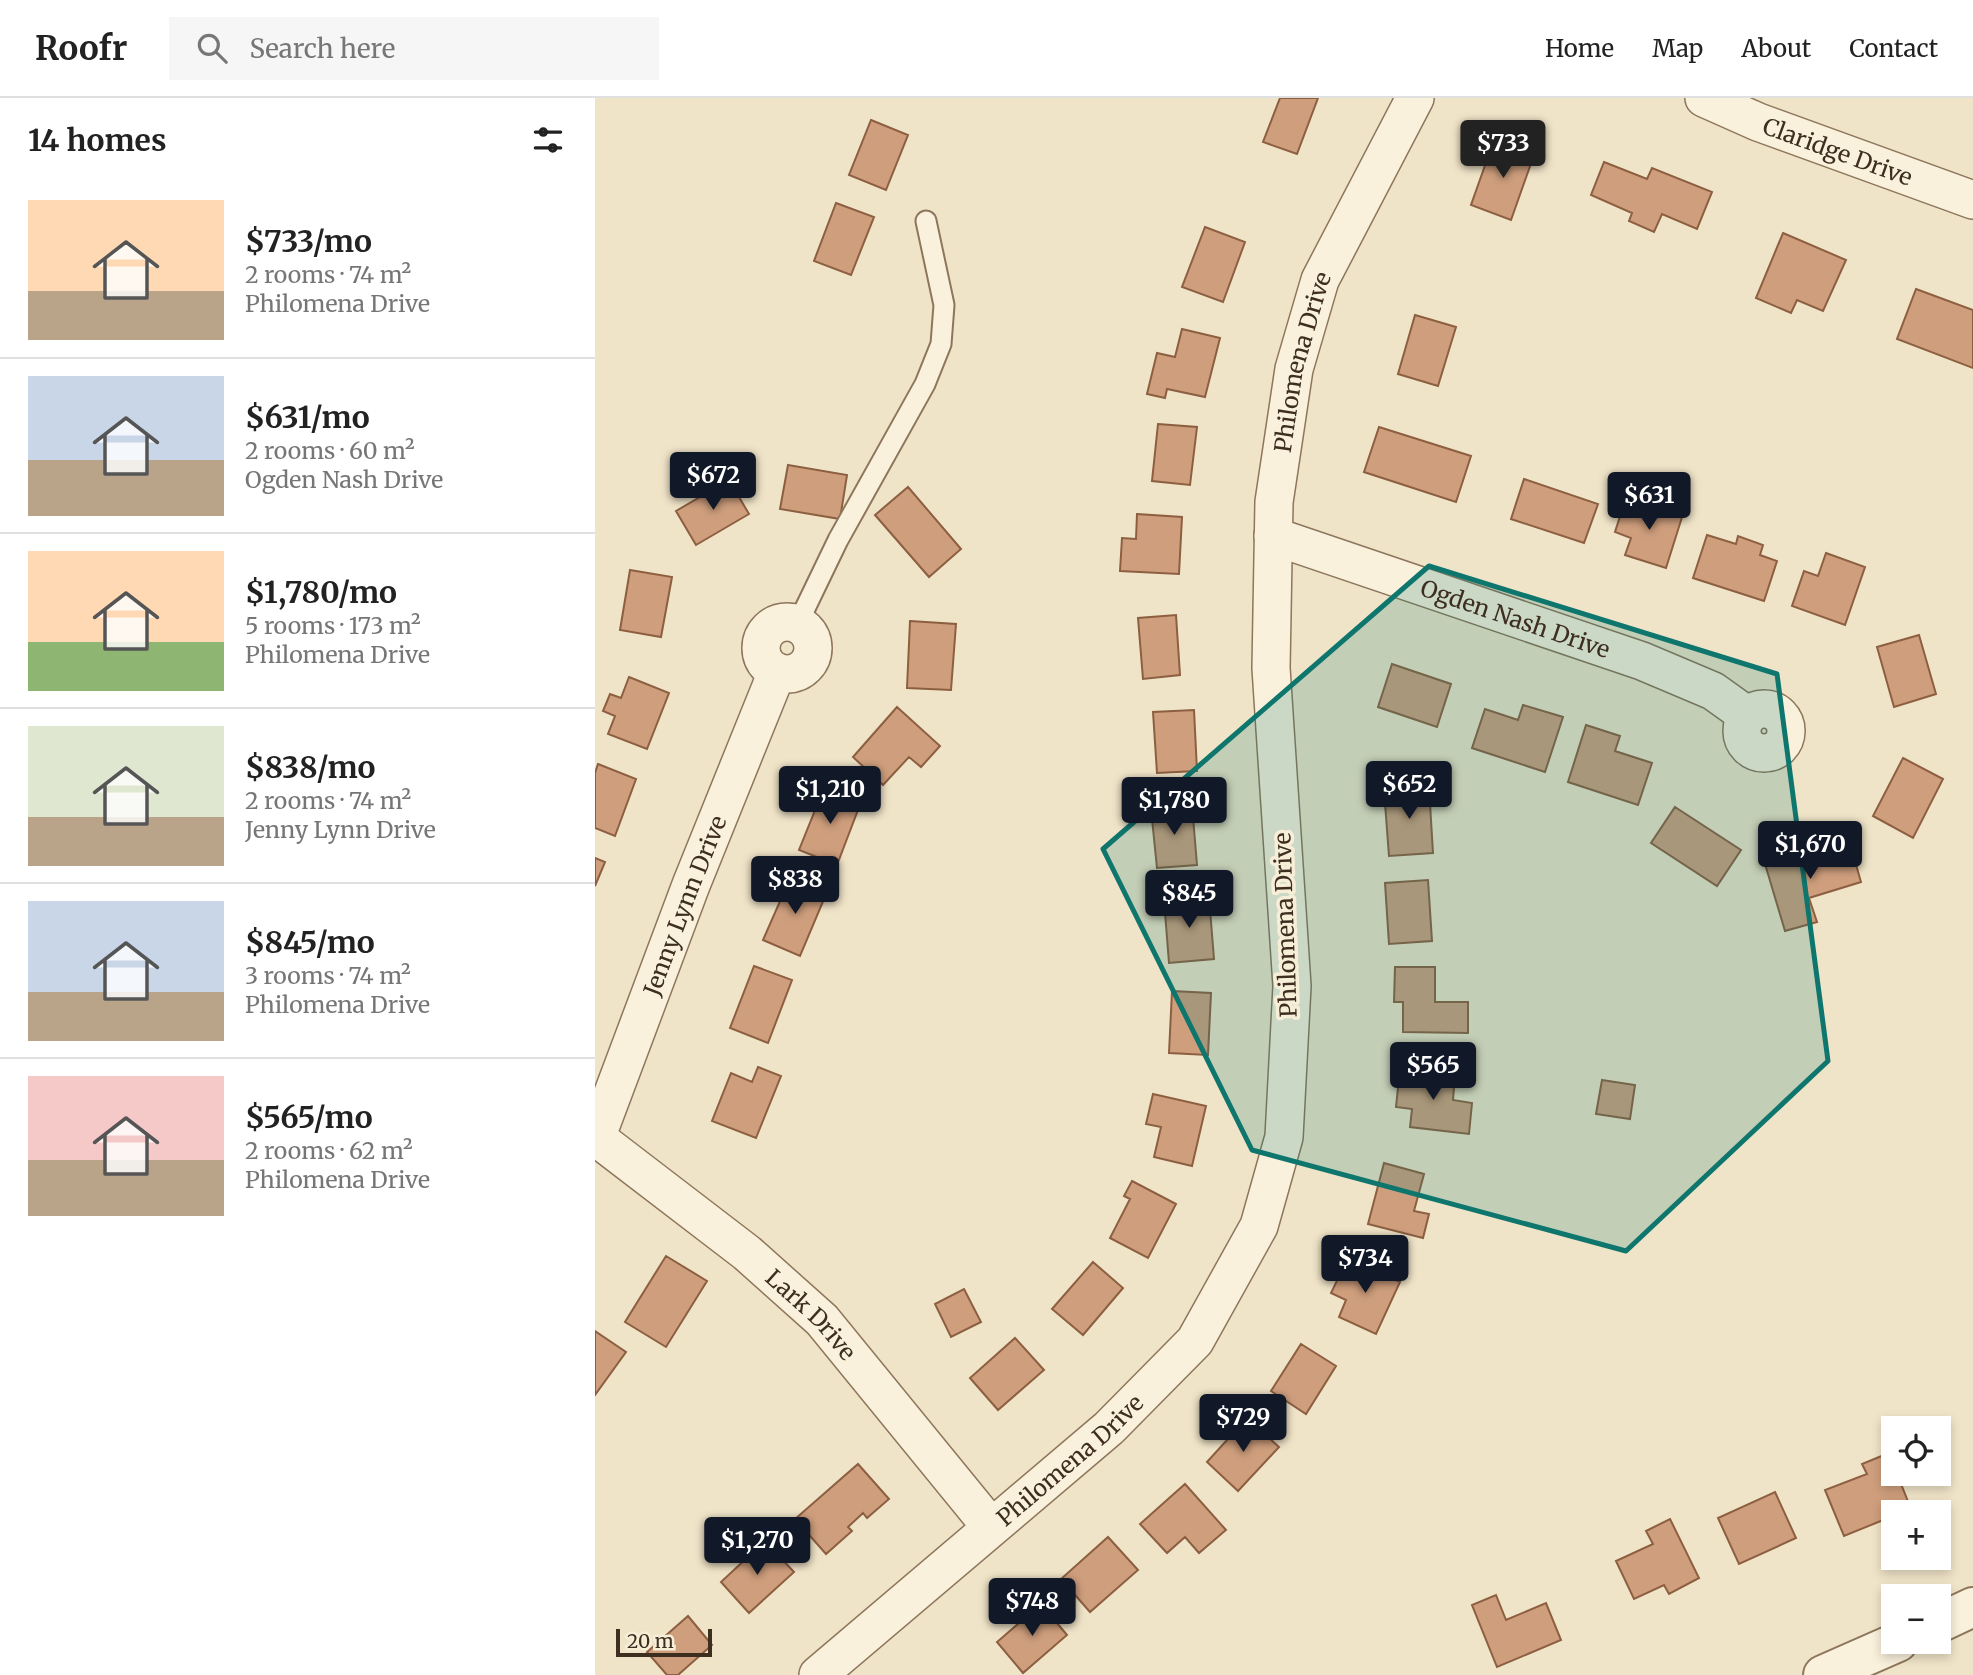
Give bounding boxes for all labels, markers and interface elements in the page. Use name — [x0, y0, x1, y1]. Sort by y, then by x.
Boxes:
search box — [169, 17, 659, 80]
text: Roofr — [35, 28, 127, 69]
icon: search — [193, 29, 231, 67]
text: Search here — [249, 32, 395, 65]
text: Home — [1545, 33, 1614, 64]
text: Map — [1652, 33, 1703, 64]
text: About — [1741, 33, 1811, 64]
text: Contact — [1849, 33, 1938, 64]
street label: Claridge Drive — [1759, 111, 1917, 191]
pin: $733 — [1462, 120, 1544, 180]
text: 14 homes — [28, 121, 166, 159]
icon: filters — [529, 121, 567, 159]
text: $733 — [1476, 128, 1530, 157]
text: $733/mo — [245, 222, 372, 260]
icon: home — [84, 228, 168, 312]
text: 2 rooms · 74 m² — [245, 260, 411, 289]
street label: Philomena Drive — [1267, 266, 1337, 454]
text: Philomena Drive — [245, 289, 430, 318]
text: $631/mo — [245, 398, 370, 436]
icon: home — [84, 404, 168, 488]
text: 2 rooms · 60 m² — [245, 436, 415, 465]
pin: $672 — [672, 452, 754, 512]
text: $672 — [686, 460, 740, 489]
text: Ogden Nash Drive — [245, 465, 443, 494]
pin: $631 — [1608, 472, 1690, 532]
text: $631 — [1624, 480, 1674, 509]
text: $1,780/mo — [245, 573, 397, 611]
street label: Ogden Nash Drive — [1417, 573, 1614, 664]
icon: home — [84, 579, 168, 663]
text: 5 rooms · 173 m² — [245, 611, 421, 640]
text: Philomena Drive — [245, 640, 430, 669]
text: $838/mo — [245, 748, 375, 786]
icon: home — [84, 754, 168, 838]
pin: $652 — [1368, 762, 1450, 821]
pin: $1,210 — [773, 766, 887, 826]
text: $652 — [1382, 769, 1436, 798]
text: $1,210 — [795, 774, 865, 803]
pin: $1,780 — [1117, 778, 1231, 837]
text: $1,780 — [1138, 785, 1210, 814]
text: 2 rooms · 74 m² — [245, 786, 411, 815]
street label: Jenny Lynn Drive — [636, 811, 732, 1000]
text: Jenny Lynn Drive — [245, 815, 436, 844]
pin: $1,670 — [1753, 822, 1867, 881]
text: $1,670 — [1774, 829, 1846, 858]
street label: Philomena Drive — [1267, 832, 1303, 1018]
pin: $838 — [754, 856, 836, 916]
text: $838 — [767, 864, 823, 893]
pin: $845 — [1148, 870, 1230, 930]
text: $845 — [1161, 878, 1217, 907]
text: $845/mo — [245, 923, 375, 961]
icon: home — [84, 929, 168, 1013]
text: 3 rooms · 74 m² — [245, 961, 411, 990]
text: Philomena Drive — [245, 990, 430, 1019]
pin: $565 — [1392, 1042, 1474, 1102]
text: $565 — [1406, 1050, 1460, 1079]
text: $565/mo — [245, 1098, 373, 1136]
icon: home — [84, 1104, 168, 1188]
text: 2 rooms · 62 m² — [245, 1136, 413, 1165]
text: Philomena Drive — [245, 1165, 430, 1194]
pin: $734 — [1324, 1236, 1406, 1295]
text: $734 — [1337, 1243, 1393, 1272]
street label: Lark Drive — [760, 1263, 863, 1365]
street label: Philomena Drive — [990, 1388, 1149, 1532]
pin: $729 — [1202, 1394, 1284, 1454]
text: $729 — [1215, 1402, 1271, 1431]
map controls — [1881, 1416, 1951, 1654]
button: locate — [1881, 1416, 1951, 1486]
button: + — [1881, 1500, 1951, 1570]
pin: $1,270 — [700, 1518, 814, 1577]
text: $1,270 — [720, 1525, 794, 1554]
pin: $748 — [991, 1578, 1073, 1638]
button: − — [1881, 1584, 1951, 1654]
text: $748 — [1005, 1586, 1059, 1615]
scale bar — [616, 1626, 712, 1658]
text: 20 m — [627, 1629, 674, 1653]

